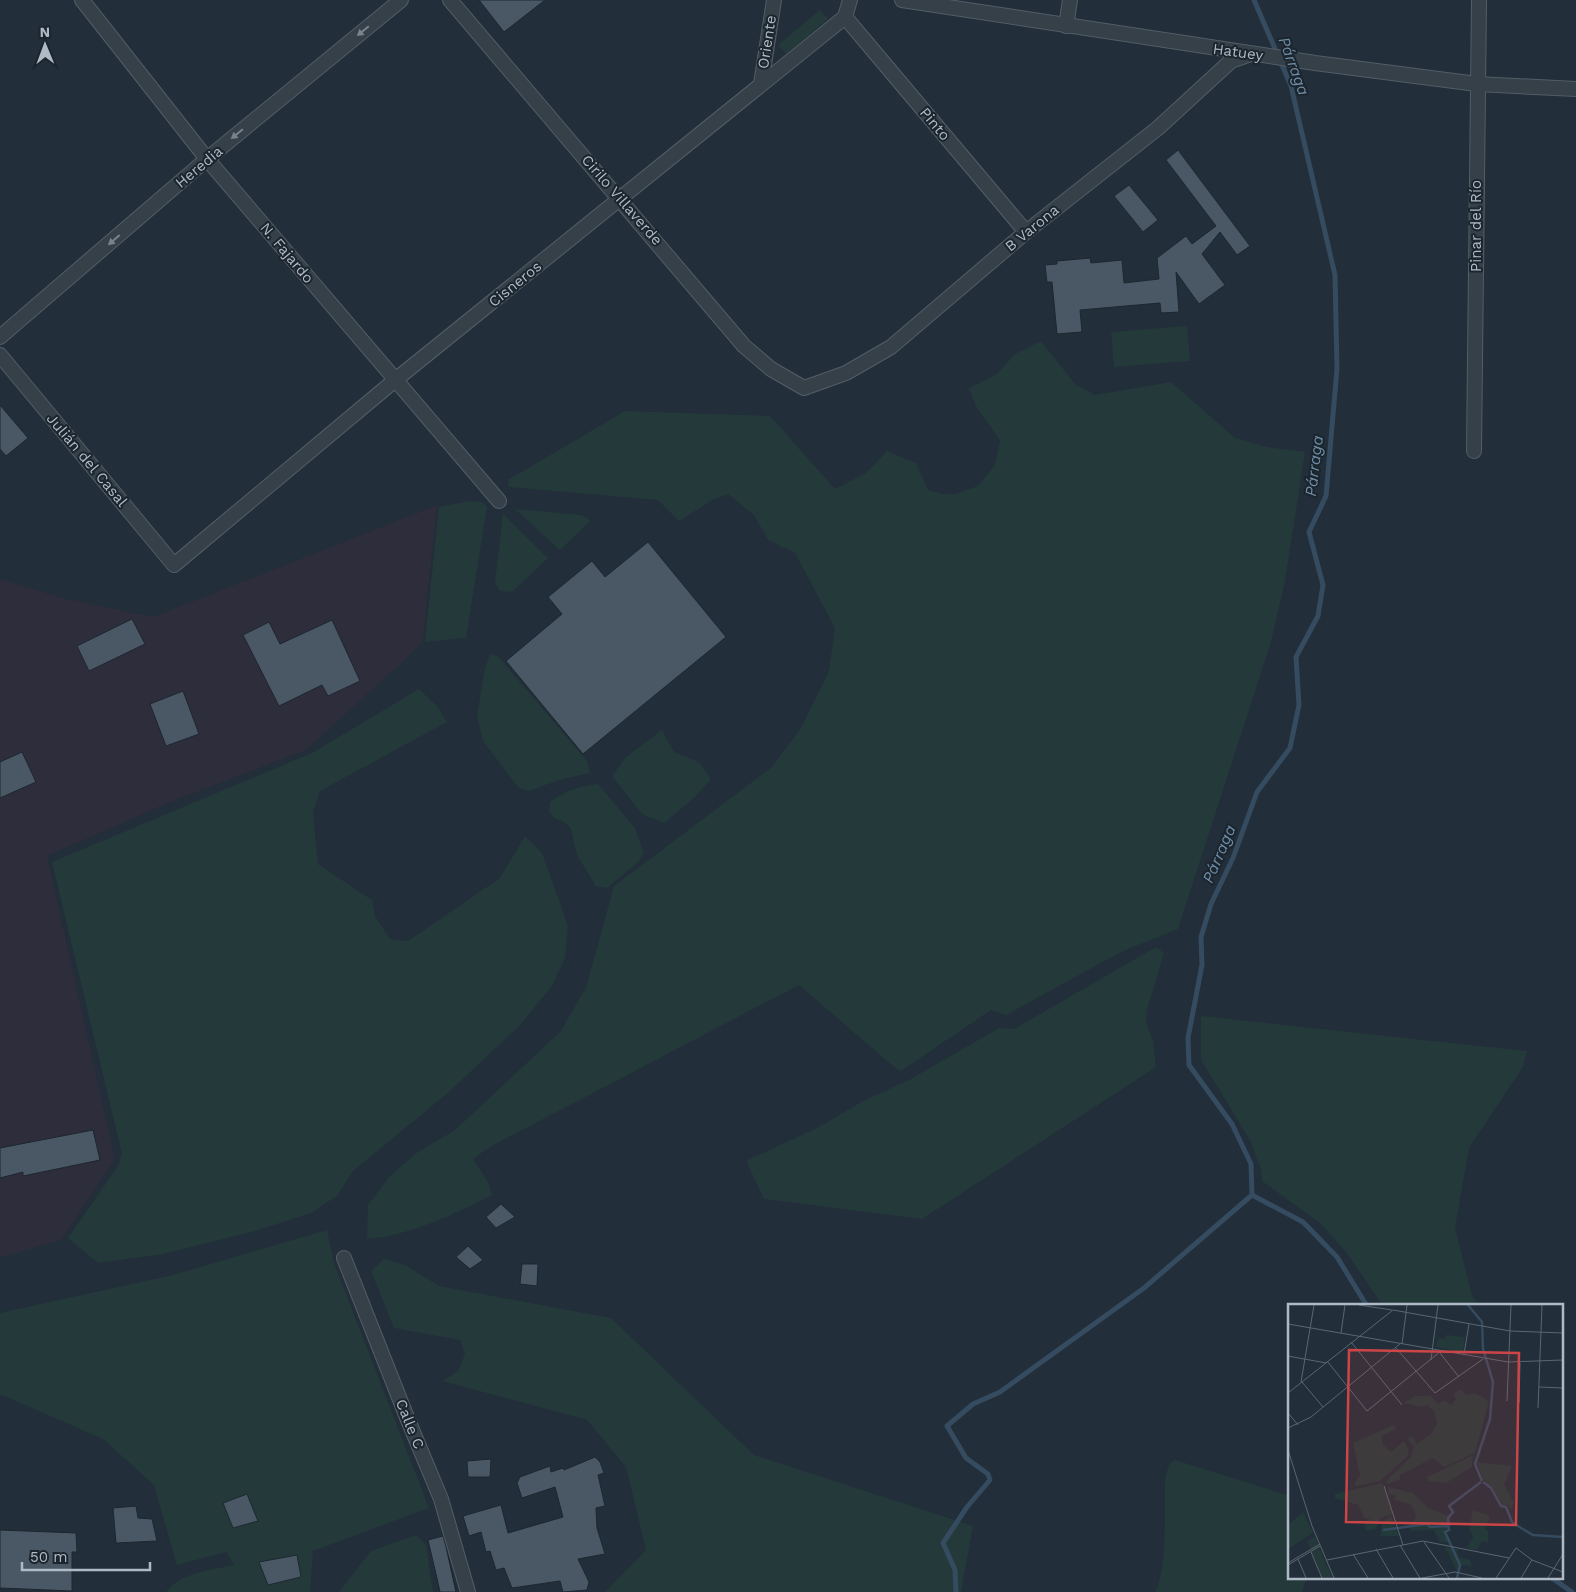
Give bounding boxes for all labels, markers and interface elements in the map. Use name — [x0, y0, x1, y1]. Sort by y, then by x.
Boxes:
street label: Oriente — [754, 14, 780, 70]
north arrow — [20, 20, 70, 70]
text: N — [39, 24, 50, 40]
one-way arrow — [357, 25, 369, 36]
water label: Párraga — [1275, 34, 1313, 98]
street label: Hatuey — [1212, 40, 1265, 64]
street label: Pinto — [916, 104, 954, 144]
one-way arrow — [231, 129, 244, 140]
street label: Heredia — [172, 142, 227, 192]
street label: Cirilo Villaverde — [578, 151, 666, 249]
street label: Pinar del Río — [1467, 180, 1485, 272]
street label: B Varona — [1001, 200, 1063, 255]
street label: N. Fajardo — [256, 219, 318, 287]
one-way arrow — [107, 234, 120, 245]
street label: Cisneros — [485, 257, 545, 311]
street label: Julián del Casal — [43, 410, 131, 511]
water label: Párraga — [1301, 434, 1327, 498]
water label: Párraga — [1198, 822, 1240, 886]
inset map — [1288, 1304, 1564, 1580]
street label: Calle C — [392, 1397, 428, 1451]
scale bar — [22, 1540, 150, 1572]
text: 50 m — [30, 1548, 67, 1566]

